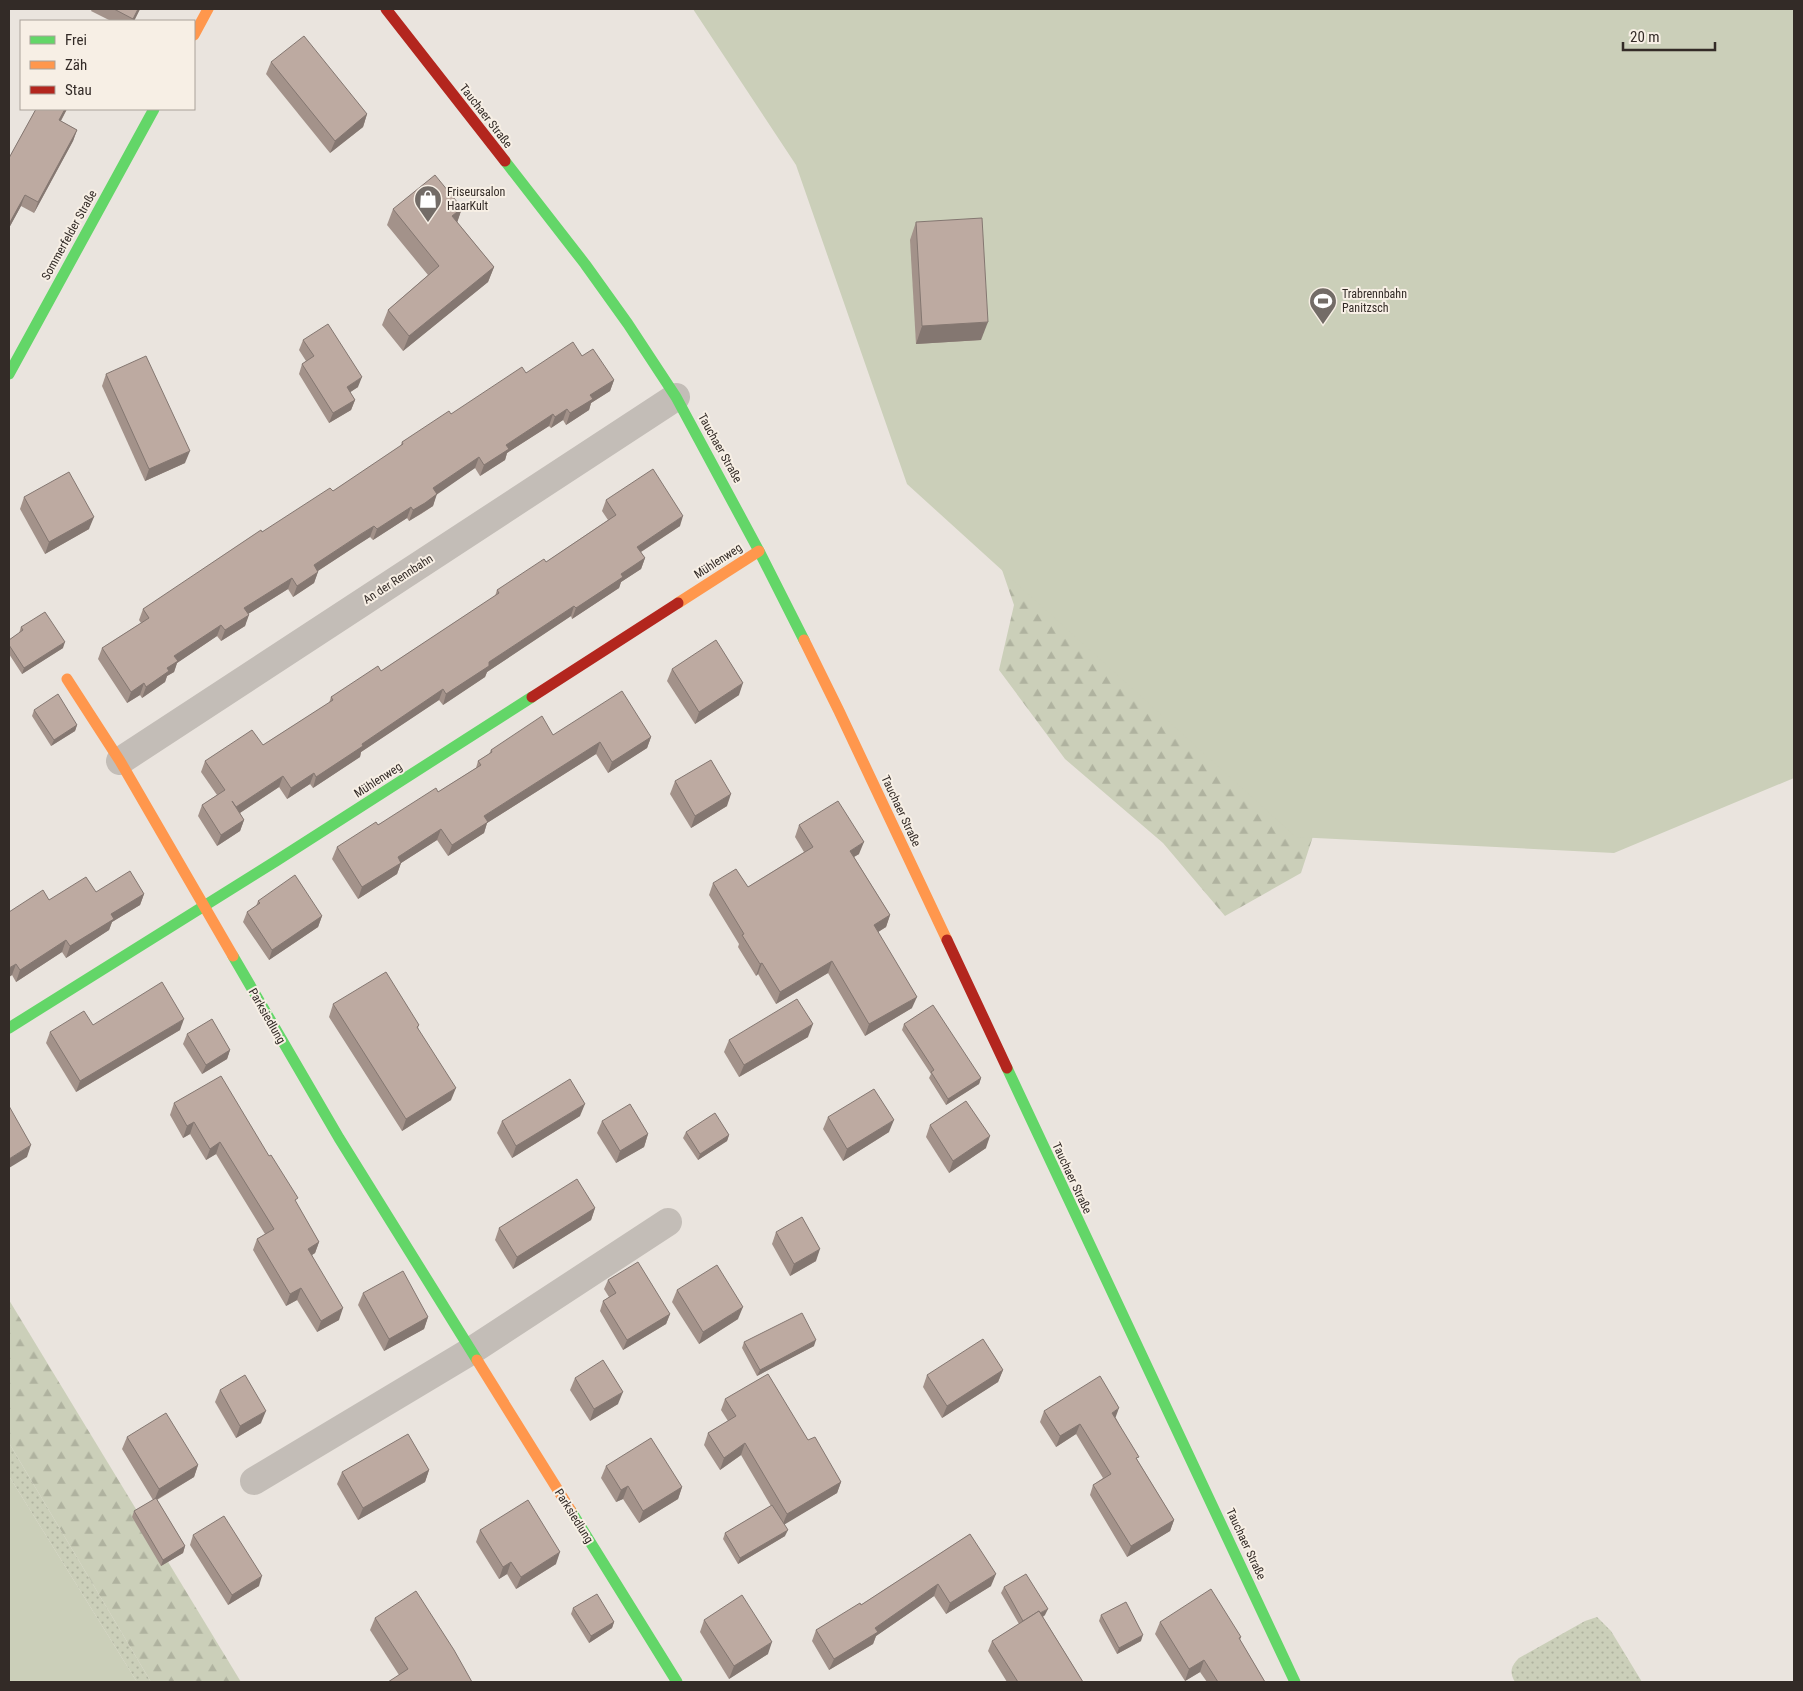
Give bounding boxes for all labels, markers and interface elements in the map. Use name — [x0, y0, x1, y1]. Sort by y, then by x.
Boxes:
legend — [20, 20, 195, 110]
scale bar — [1623, 20, 1716, 52]
text: 20 m — [1630, 28, 1660, 46]
text: Frei — [65, 31, 87, 49]
text: Zäh — [65, 56, 87, 74]
text: Stau — [65, 81, 92, 99]
street label: Tauchaer Straße — [457, 81, 515, 151]
shop icon: Friseursalon HaarKult — [413, 184, 443, 223]
place label: Friseursalon HaarKult — [447, 185, 506, 213]
street label: Sommerfelder Straße — [39, 187, 100, 282]
sports icon: Trabrennbahn Panitzsch — [1308, 286, 1338, 325]
place label: Trabrennbahn Panitzsch — [1342, 287, 1407, 315]
street label: Tauchaer Straße — [695, 411, 745, 485]
street label: Mühlenweg — [691, 540, 745, 582]
street label: An der Rennbahn — [360, 551, 436, 607]
street label: Mühlenweg — [351, 759, 405, 801]
street label: Tauchaer Straße — [878, 773, 924, 849]
street label: Parksiedlung — [246, 986, 288, 1046]
street label: Tauchaer Straße — [1049, 1140, 1095, 1216]
street label: Parksiedlung — [552, 1486, 596, 1546]
street label: Tauchaer Straße — [1223, 1506, 1269, 1582]

